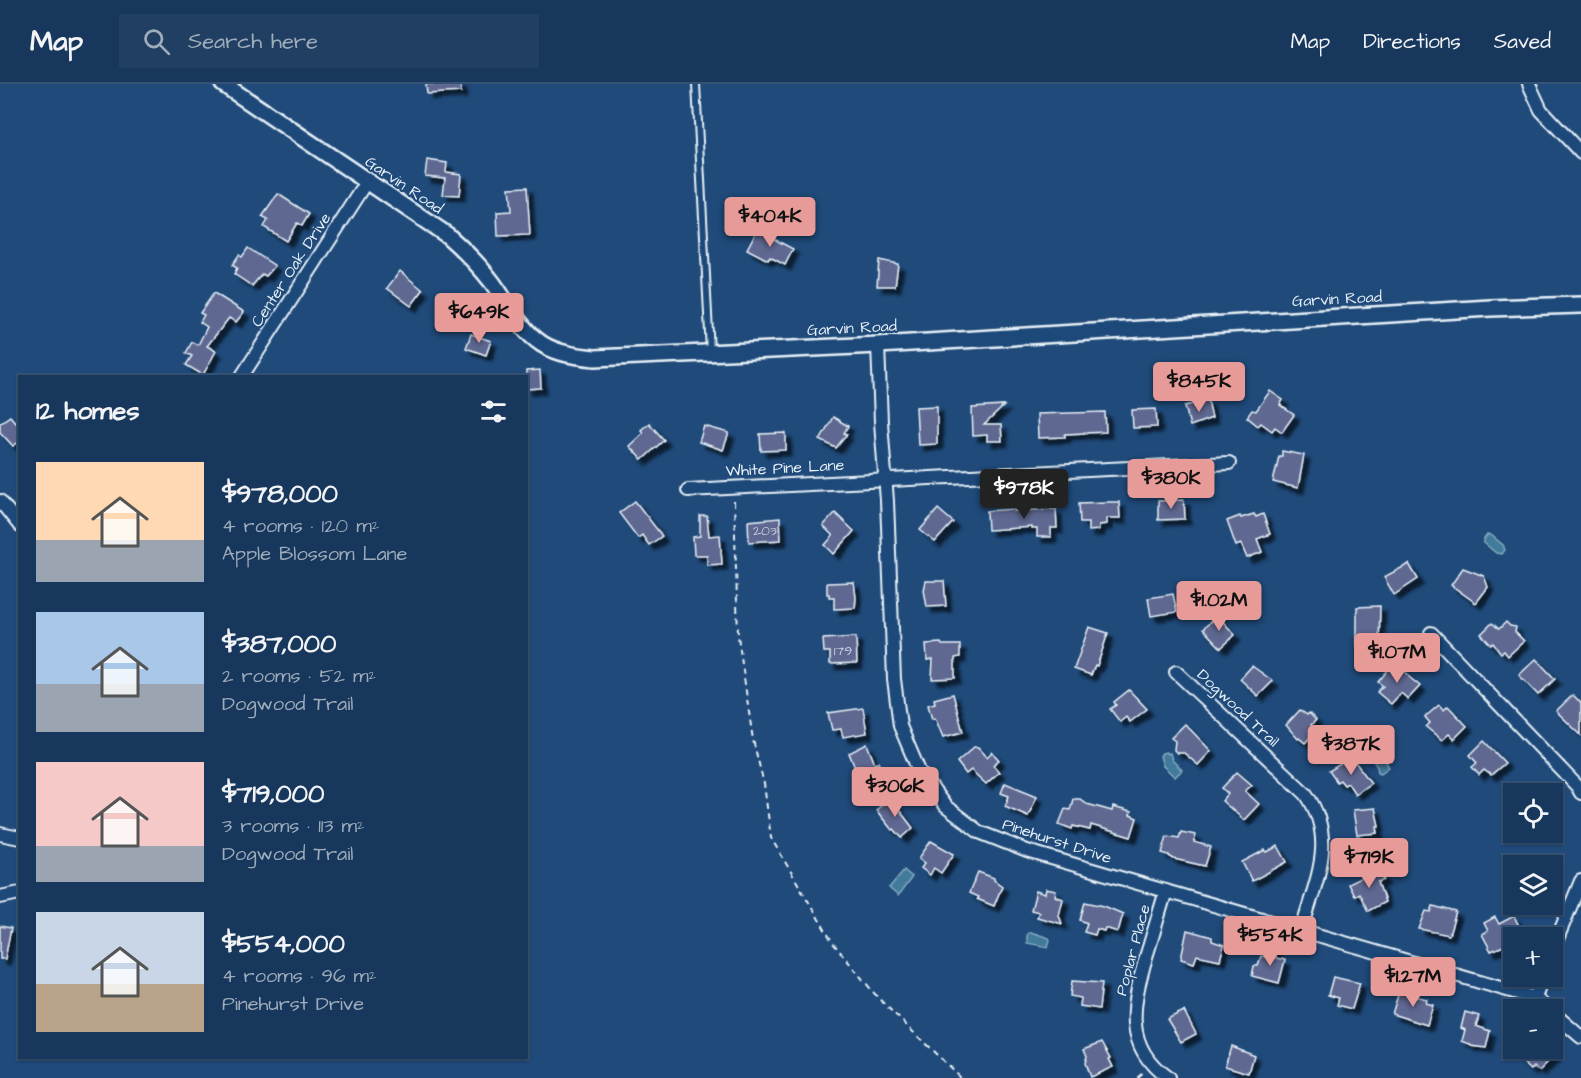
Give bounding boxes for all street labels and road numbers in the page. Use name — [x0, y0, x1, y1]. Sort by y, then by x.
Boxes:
street label: Garvin Road — [361, 151, 447, 219]
street label: Center Oak Drive — [246, 208, 336, 331]
street label: Garvin Road — [1292, 286, 1382, 312]
street label: Garvin Road — [807, 315, 897, 341]
street label: White Pine Lane — [725, 454, 845, 482]
street label: Dogwood Trail — [1191, 664, 1284, 753]
street label: Pinehurst Drive — [1000, 813, 1115, 869]
street label: Poplar Place — [1110, 902, 1156, 998]

